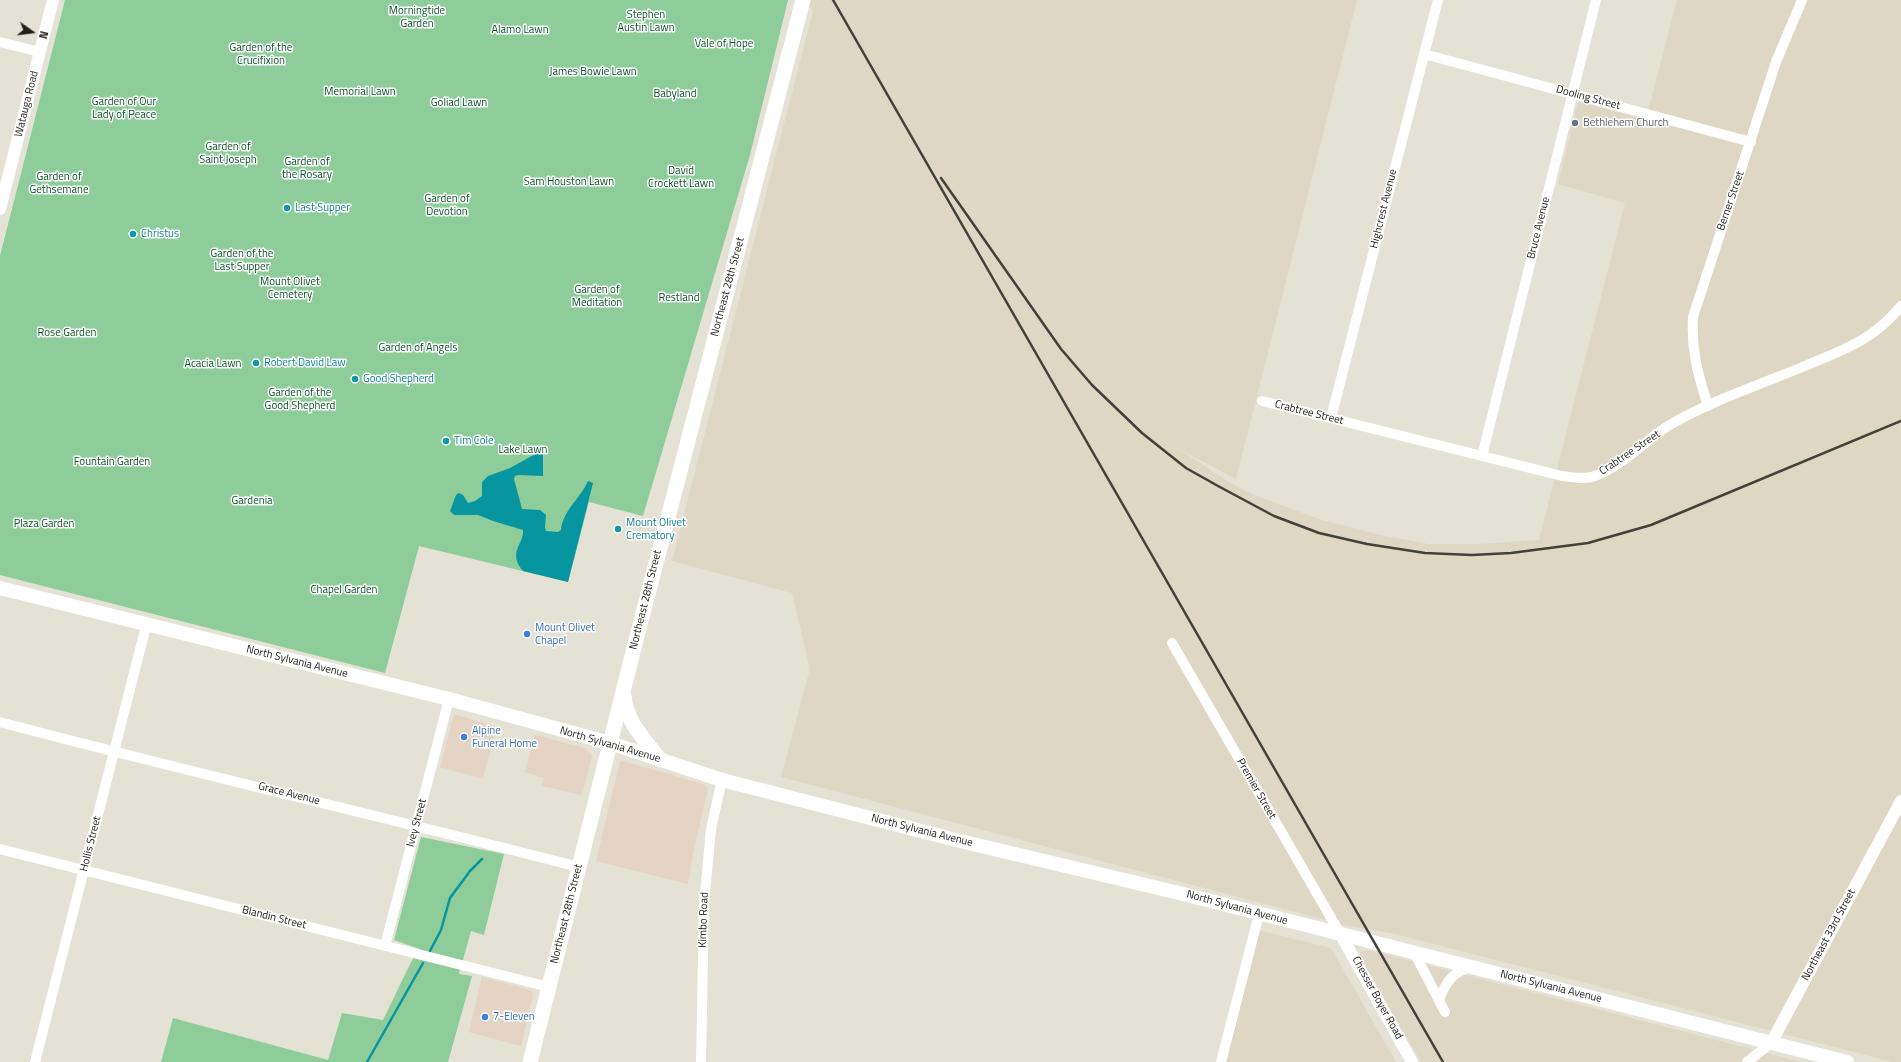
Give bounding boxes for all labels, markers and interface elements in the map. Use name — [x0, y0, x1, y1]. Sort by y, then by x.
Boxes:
park label: Morningtide Garden — [389, 4, 445, 30]
park label: Stephen Austin Lawn — [617, 8, 675, 34]
north arrow — [12, 12, 52, 52]
park label: Alamo Lawn — [491, 23, 549, 37]
text: N — [35, 29, 52, 41]
park label: Vale of Hope — [695, 37, 753, 51]
park label: Garden of the Crucifixion — [230, 41, 292, 67]
park label: James Bowie Lawn — [549, 65, 637, 79]
street label: Watauga Road — [12, 70, 42, 138]
street label: Dooling Street — [1554, 83, 1622, 113]
park label: Memorial Lawn — [324, 85, 396, 99]
park label: Babyland — [653, 87, 697, 101]
park label: Garden of Our Lady of Peace — [92, 95, 156, 121]
park label: Goliad Lawn — [431, 96, 487, 110]
place label: Bethlehem Church — [1583, 116, 1668, 130]
marker: Bethlehem Church — [1570, 118, 1580, 128]
park label: Garden of Saint Joseph — [199, 140, 257, 166]
park label: Garden of the Rosary — [282, 155, 332, 181]
park label: David Crockett Lawn — [648, 164, 714, 190]
street label: Highcrest Avenue — [1368, 168, 1400, 250]
street label: Berner Street — [1715, 169, 1747, 233]
park label: Garden of Gethsemane — [30, 170, 88, 196]
park label: Sam Houston Lawn — [524, 175, 614, 189]
park label: Garden of Devotion — [424, 192, 470, 218]
street label: Bruce Avenue — [1525, 196, 1553, 260]
place label: Last Supper — [295, 201, 350, 215]
marker: Last Supper — [282, 203, 292, 213]
place label: Christus — [141, 227, 179, 241]
marker: Christus — [128, 229, 138, 239]
street label: Northeast 28th Street — [708, 236, 748, 338]
park label: Garden of the Last Supper — [211, 247, 273, 273]
park label: Mount Olivet Cemetery — [260, 275, 320, 301]
park label: Garden of Meditation — [572, 283, 622, 309]
park label: Restland — [659, 291, 699, 305]
park label: Rose Garden — [38, 326, 96, 340]
park label: Garden of Angels — [379, 341, 457, 355]
place label: Robert David Law — [264, 356, 346, 370]
park label: Acacia Lawn — [184, 357, 242, 371]
marker: Robert David Law — [251, 358, 261, 368]
place label: Good Shepherd — [363, 372, 434, 386]
marker: Good Shepherd — [350, 374, 360, 384]
park label: Garden of the Good Shepherd — [265, 386, 335, 412]
street label: Crabtree Street — [1273, 398, 1345, 428]
street label: Crabtree Street — [1597, 428, 1663, 478]
place label: Tim Cole — [454, 434, 494, 448]
marker: Tim Cole — [441, 436, 451, 446]
park label: Lake Lawn — [499, 443, 547, 457]
park label: Fountain Garden — [74, 455, 150, 469]
park label: Gardenia — [231, 494, 273, 508]
place label: Mount Olivet Crematory — [626, 516, 686, 542]
park label: Plaza Garden — [14, 517, 74, 531]
marker: Mount Olivet Crematory — [613, 524, 623, 534]
street label: Northeast 28th Street — [627, 549, 665, 651]
park label: Chapel Garden — [311, 583, 377, 597]
place label: Mount Olivet Chapel — [535, 621, 595, 647]
marker: Mount Olivet Chapel — [522, 629, 532, 639]
street label: North Sylvania Avenue — [245, 643, 349, 681]
place label: Alpine Funeral Home — [472, 724, 537, 750]
street label: North Sylvania Avenue — [558, 724, 662, 766]
marker: Alpine Funeral Home — [459, 732, 469, 742]
street label: Premier Street — [1233, 756, 1279, 822]
street label: Grace Avenue — [257, 780, 321, 808]
street label: Ivey Street — [404, 797, 430, 849]
street label: North Sylvania Avenue — [870, 812, 974, 850]
street label: Hollis Street — [78, 815, 104, 873]
street label: Northeast 28th Street — [548, 863, 586, 965]
street label: Northeast 33rd Street — [1799, 887, 1859, 983]
street label: North Sylvania Avenue — [1185, 888, 1289, 928]
street label: Kimbo Road — [696, 892, 712, 948]
street label: Blandin Street — [241, 904, 307, 932]
street label: Chesser Boyer Road — [1349, 954, 1405, 1042]
street label: North Sylvania Avenue — [1499, 968, 1603, 1006]
place label: 7-Eleven — [493, 1010, 535, 1024]
marker: 7-Eleven — [480, 1012, 490, 1022]

